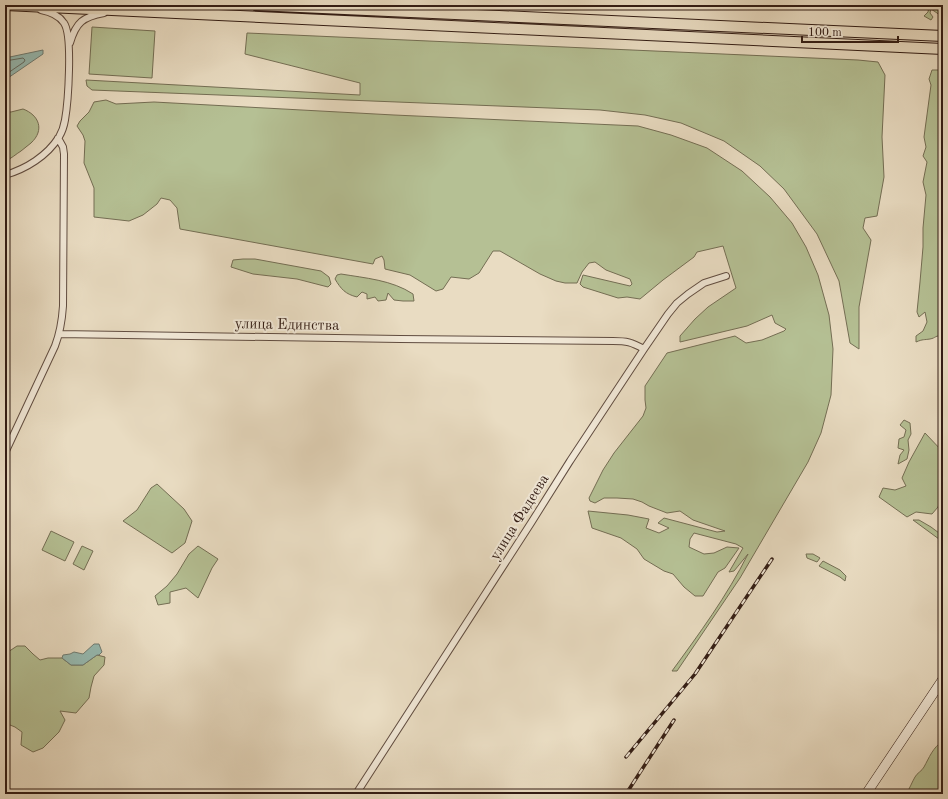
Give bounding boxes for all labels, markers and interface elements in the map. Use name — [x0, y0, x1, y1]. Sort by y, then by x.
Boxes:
scale bar — [802, 18, 898, 44]
text: 100 m — [808, 27, 842, 39]
street label: улица Единства — [234, 317, 340, 334]
street label: улица Фадеева — [488, 472, 553, 563]

